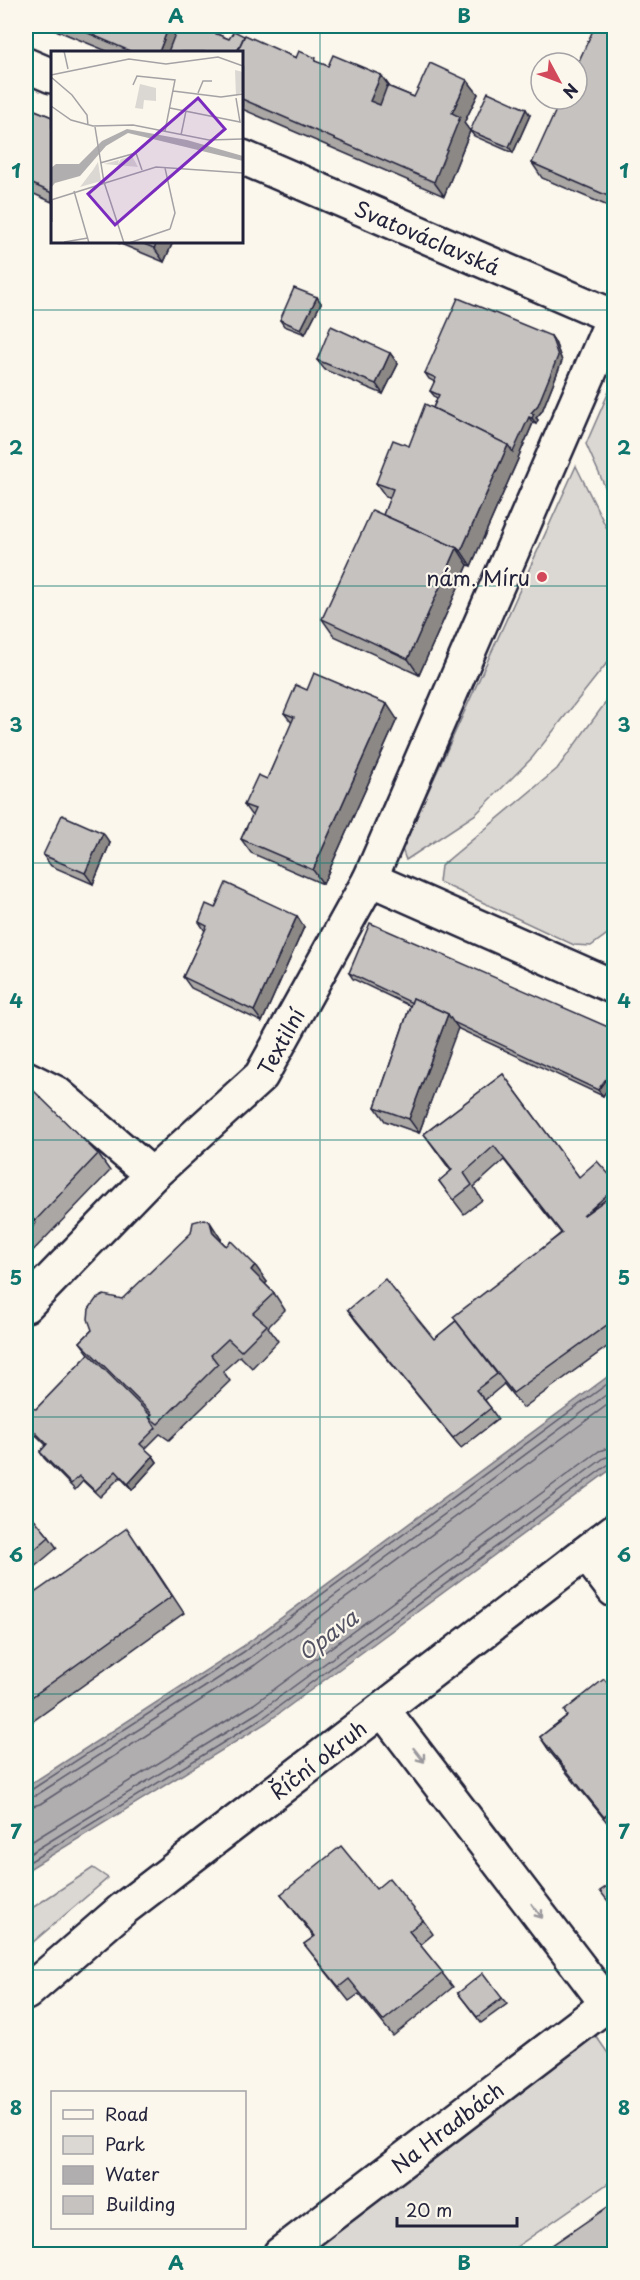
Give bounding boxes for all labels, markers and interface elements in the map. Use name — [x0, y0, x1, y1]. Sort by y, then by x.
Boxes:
text: A — [168, 0, 184, 30]
text: B — [457, 0, 471, 30]
inset map — [51, 51, 243, 243]
north arrow — [529, 51, 589, 111]
text: N — [558, 79, 584, 104]
text: 1 — [11, 155, 21, 185]
text: 1 — [619, 155, 629, 185]
street label: Svatováclavská — [350, 191, 505, 282]
text: 2 — [9, 432, 23, 462]
text: 2 — [617, 432, 631, 462]
place label: nám. Míru — [426, 561, 530, 593]
marker: nám. Míru — [535, 570, 549, 584]
text: 3 — [9, 709, 23, 739]
text: 3 — [617, 709, 631, 739]
text: 4 — [9, 985, 23, 1015]
text: 4 — [617, 985, 631, 1015]
street label: Textilní — [249, 1002, 312, 1081]
text: 5 — [10, 1262, 22, 1292]
text: 5 — [618, 1262, 630, 1292]
text: 6 — [9, 1539, 23, 1569]
text: 6 — [617, 1539, 631, 1569]
water label: Opava — [290, 1600, 365, 1668]
street label: Říční okruh — [263, 1712, 373, 1807]
one-way arrow — [413, 1747, 426, 1763]
text: 7 — [10, 1816, 22, 1846]
text: 7 — [618, 1816, 630, 1846]
one-way arrow — [530, 1903, 543, 1919]
street label: Na Hradbách — [384, 2073, 510, 2180]
legend — [51, 2091, 246, 2229]
text: 8 — [10, 2092, 22, 2122]
text: 8 — [618, 2092, 630, 2122]
text: Road — [105, 2100, 149, 2127]
text: Park — [105, 2130, 145, 2157]
text: Water — [105, 2160, 160, 2187]
text: Building — [105, 2190, 175, 2217]
scale bar — [397, 2190, 517, 2228]
text: 20 m — [406, 2196, 452, 2223]
text: A — [168, 2247, 184, 2277]
text: B — [457, 2247, 471, 2277]

